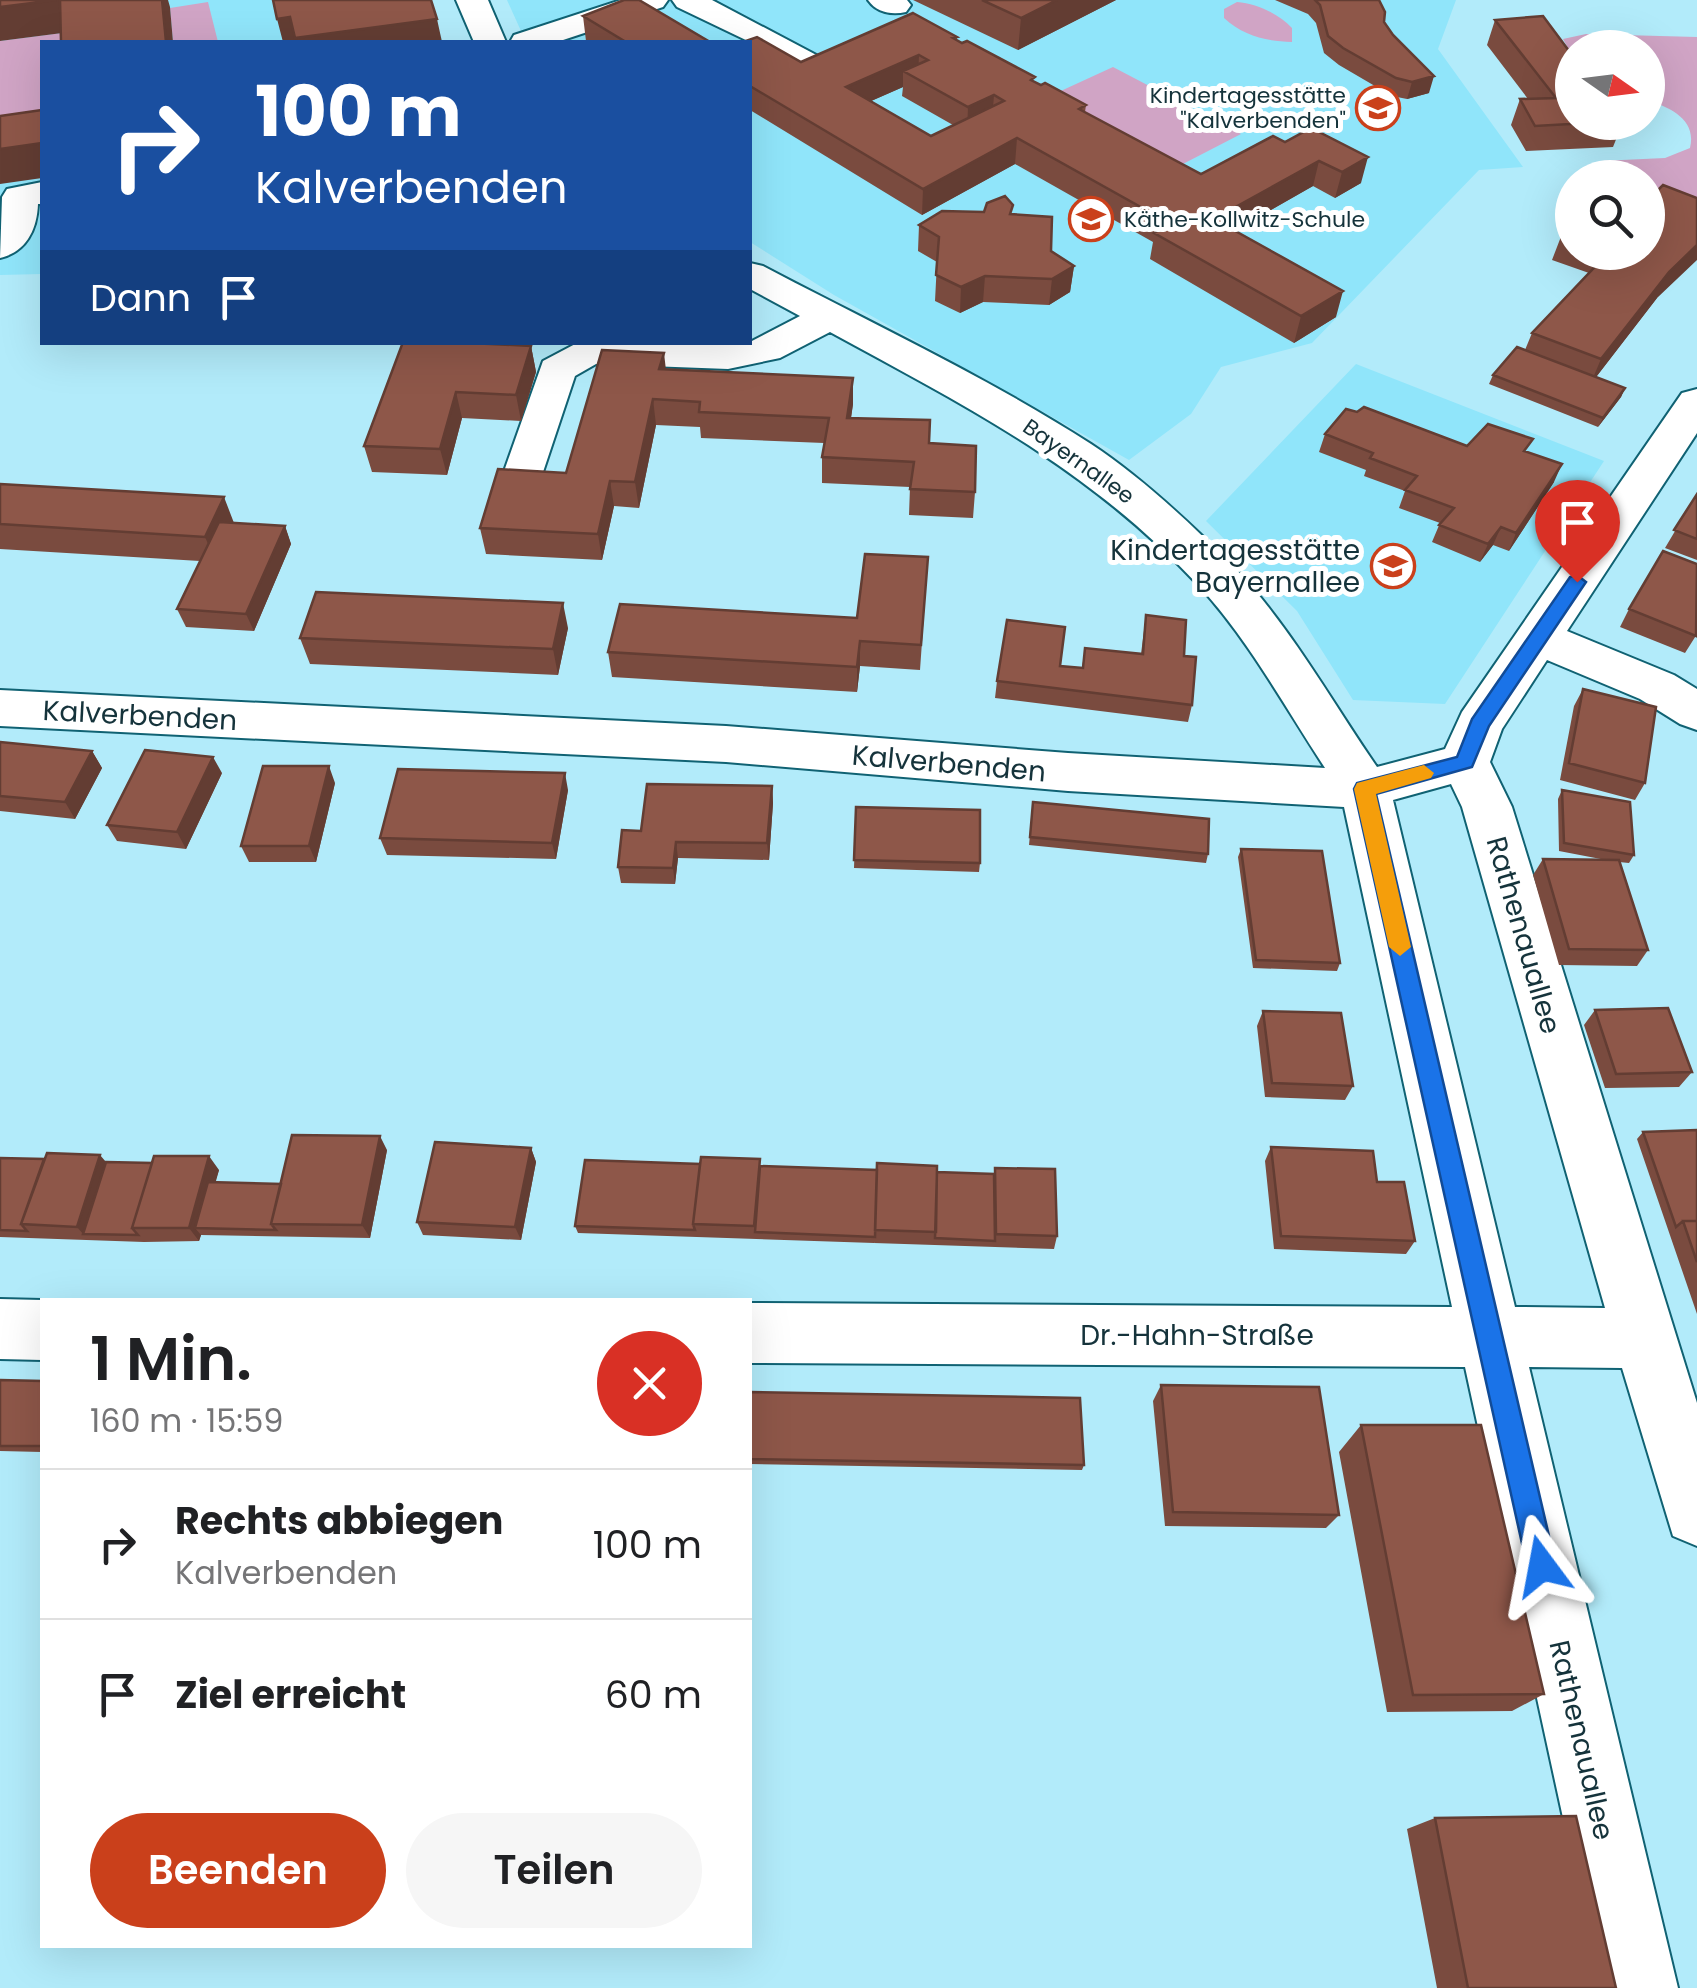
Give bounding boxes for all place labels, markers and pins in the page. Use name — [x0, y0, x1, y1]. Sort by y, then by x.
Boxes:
place label: Kindertagesstätte "Kalverbenden" — [1150, 80, 1346, 136]
school or university icon: Kindertagesstätte "Kalverbenden" — [1355, 85, 1401, 131]
school or university icon: Käthe-Kollwitz-Schule — [1068, 196, 1114, 242]
place label: Käthe-Kollwitz-Schule — [1124, 204, 1365, 235]
pin — [1535, 480, 1620, 583]
place label: Kindertagesstätte Bayernallee — [1110, 531, 1360, 602]
school or university icon: Kindertagesstätte Bayernallee — [1370, 543, 1416, 589]

